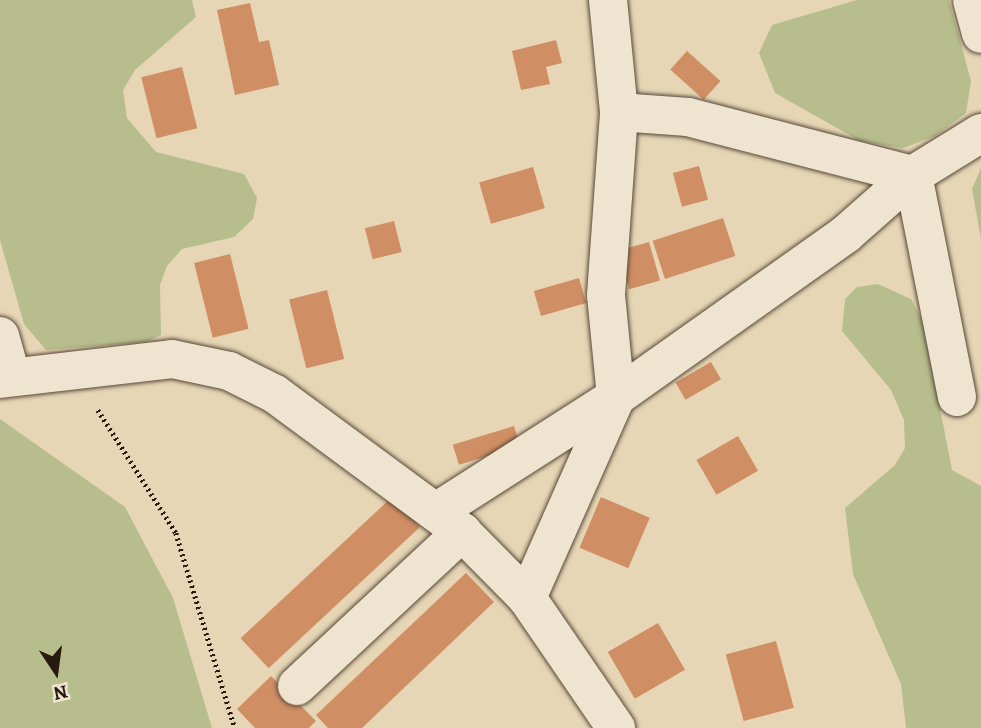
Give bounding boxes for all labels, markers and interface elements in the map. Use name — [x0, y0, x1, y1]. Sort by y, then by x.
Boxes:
north arrow — [21, 637, 91, 707]
text: N — [51, 678, 70, 707]

